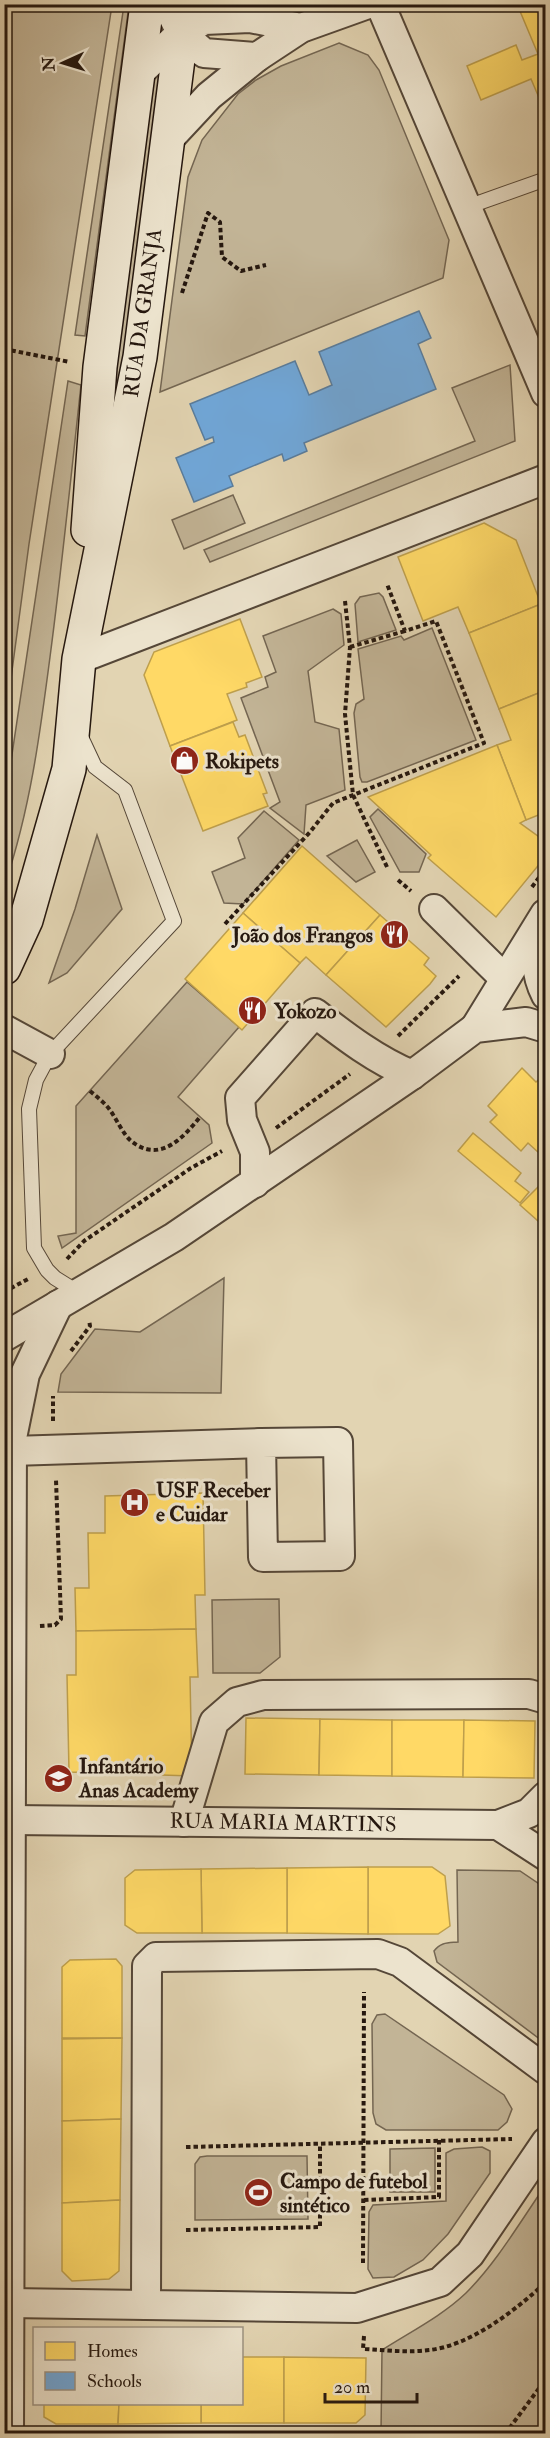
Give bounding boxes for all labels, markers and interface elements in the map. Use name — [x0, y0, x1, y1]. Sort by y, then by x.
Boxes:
north arrow — [33, 33, 93, 93]
text: N — [39, 55, 60, 73]
street label: RUA DA GRANJA — [118, 227, 168, 399]
shop icon: Rokipets — [168, 745, 200, 777]
place label: Rokipets — [205, 748, 279, 775]
restaurant icon: João dos Frangos — [378, 919, 410, 951]
place label: João dos Frangos — [231, 922, 373, 949]
restaurant icon: Yokozo — [237, 995, 269, 1027]
place label: Yokozo — [273, 998, 336, 1025]
place label: USF Receber e Cuidar — [156, 1477, 272, 1528]
hospital icon: USF Receber e Cuidar — [119, 1486, 151, 1518]
place label: Infantário Anas Academy — [78, 1753, 199, 1804]
school or university icon: Infantário Anas Academy — [42, 1762, 74, 1794]
street label: RUA MARIA MARTINS — [169, 1808, 397, 1838]
place label: Campo de futebol sintético — [280, 2168, 428, 2219]
sports icon: Campo de futebol sintético — [243, 2177, 275, 2209]
legend — [33, 2327, 243, 2405]
text: Homes — [87, 2340, 138, 2363]
scale bar — [325, 2366, 416, 2404]
text: Schools — [87, 2370, 142, 2393]
text: 20 m — [334, 2376, 370, 2399]

